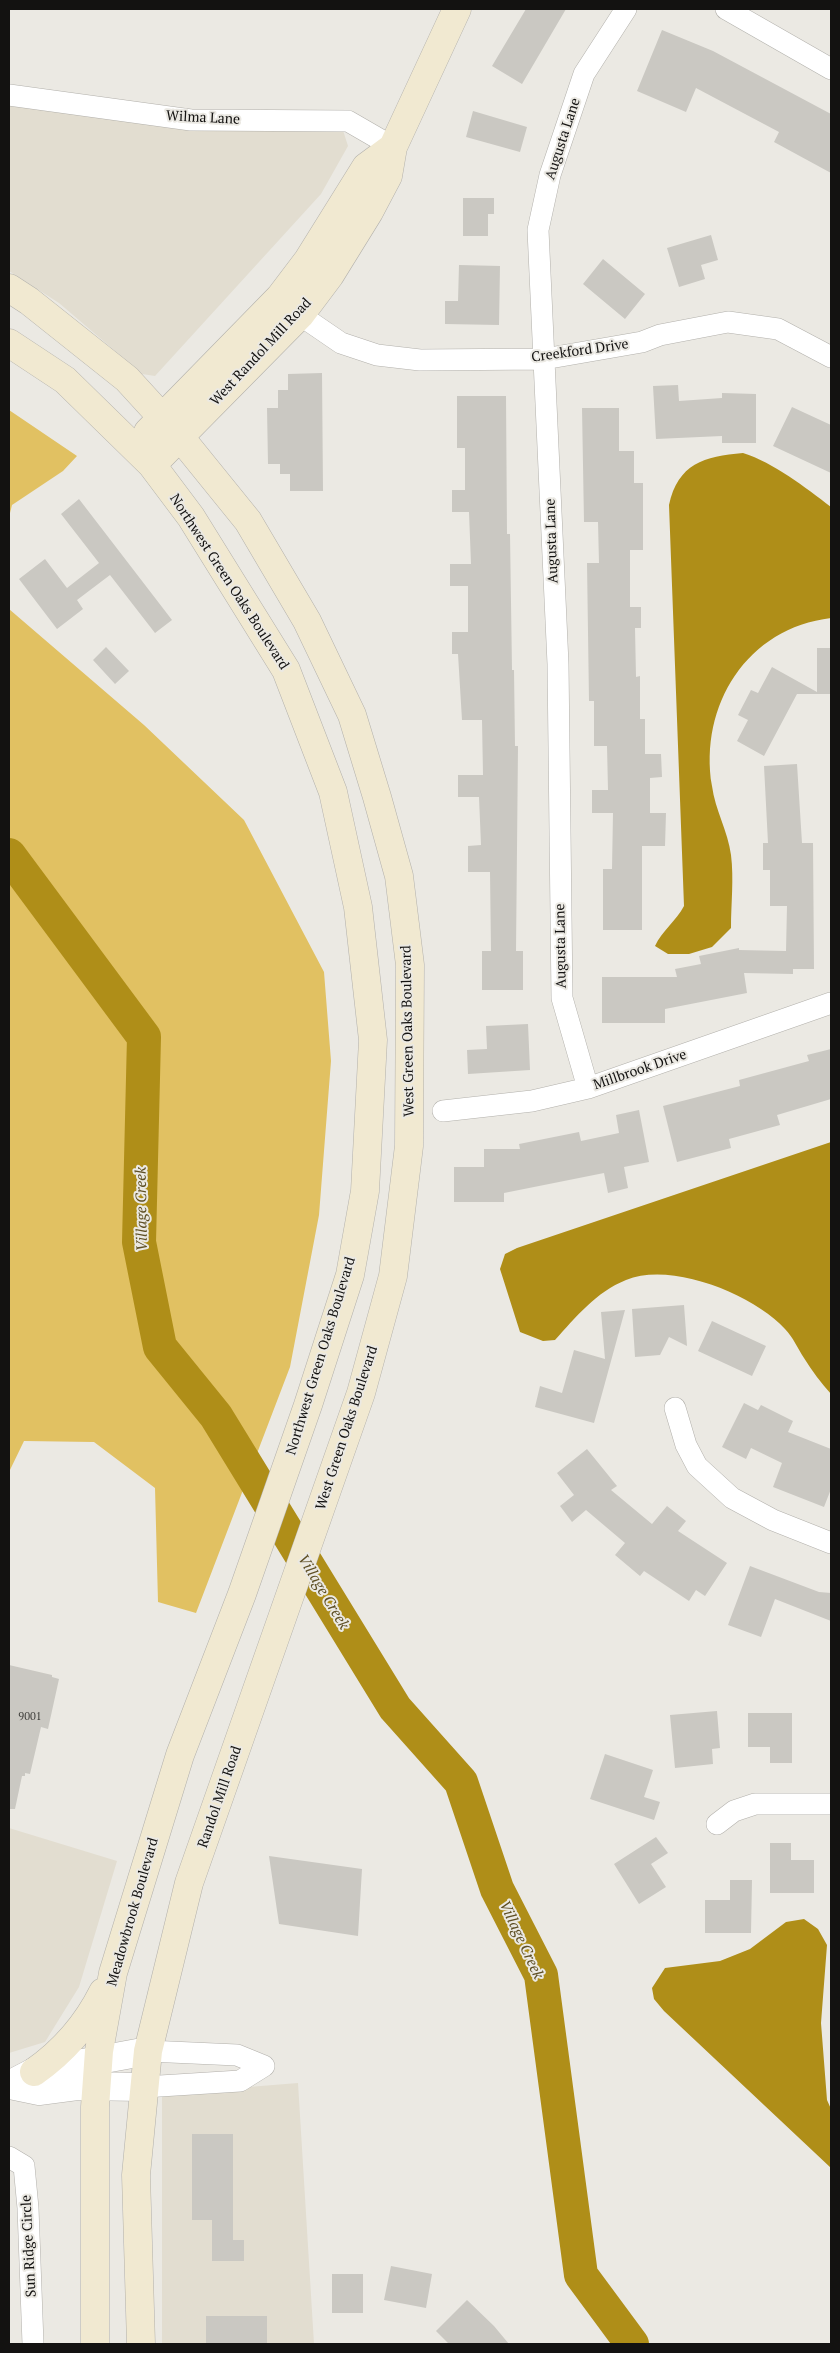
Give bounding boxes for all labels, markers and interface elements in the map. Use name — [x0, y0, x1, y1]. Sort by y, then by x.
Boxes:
street label: Augusta Lane — [542, 96, 584, 182]
street label: Wilma Lane — [166, 108, 240, 128]
street label: West Randol Mill Road — [207, 295, 315, 409]
street label: Creekford Drive — [530, 336, 630, 366]
street label: Northwest Green Oaks Boulevard — [166, 491, 292, 673]
street label: Augusta Lane — [542, 498, 562, 584]
street label: Augusta Lane — [552, 903, 570, 989]
street label: West Green Oaks Boulevard — [398, 945, 418, 1117]
street label: Millbrook Drive — [591, 1046, 689, 1094]
water label: Village Creek — [132, 1167, 152, 1251]
street label: Northwest Green Oaks Boulevard — [283, 1255, 359, 1457]
street label: West Green Oaks Boulevard — [313, 1344, 381, 1512]
water label: Village Creek — [294, 1551, 352, 1633]
house number: 9001 — [18, 1710, 42, 1724]
street label: Randol Mill Road — [195, 1744, 245, 1850]
street label: Meadowbrook Boulevard — [104, 1836, 162, 1988]
water label: Village Creek — [495, 1898, 547, 1982]
street label: Sun Ridge Circle — [18, 2194, 40, 2298]

